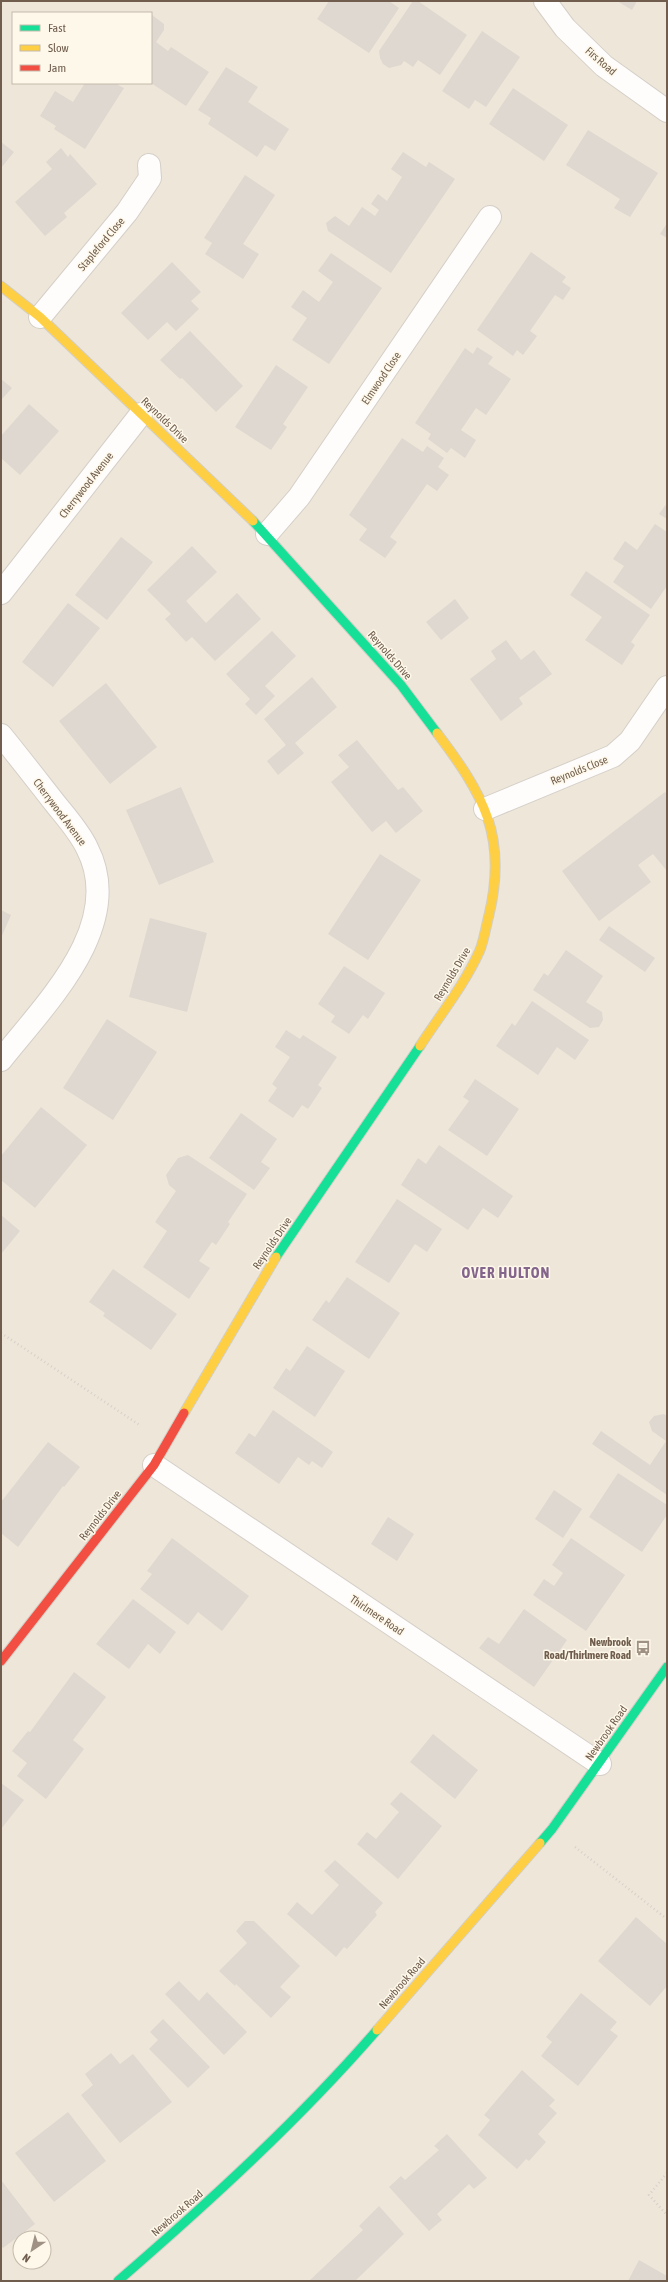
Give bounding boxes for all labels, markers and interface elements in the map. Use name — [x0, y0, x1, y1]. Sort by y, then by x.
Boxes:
legend — [12, 12, 152, 84]
text: Fast — [48, 21, 66, 35]
text: Slow — [48, 41, 69, 55]
street label: Firs Road — [583, 44, 619, 78]
text: Jam — [48, 61, 66, 75]
street label: Stapleford Close — [75, 215, 127, 273]
street label: Elmwood Close — [359, 349, 403, 407]
street label: Reynolds Drive — [139, 395, 191, 445]
street label: Cherrywood Avenue — [57, 450, 115, 520]
street label: Reynolds Drive — [366, 628, 414, 682]
street label: Reynolds Close — [549, 753, 609, 787]
street label: Cherrywood Avenue — [31, 776, 89, 848]
street label: Reynolds Drive — [431, 945, 473, 1003]
street label: Reynolds Drive — [250, 1215, 294, 1271]
district label: OVER HULTON — [462, 1264, 550, 1281]
street label: Reynolds Drive — [77, 1488, 123, 1542]
street label: Thirlmere Road — [348, 1593, 406, 1637]
place label: Newbrook Road/Thirlmere Road — [544, 1636, 631, 1661]
bus stop icon: Newbrook Road/Thirlmere Road — [634, 1639, 652, 1657]
street label: Newbrook Road — [583, 1703, 629, 1763]
street label: Newbrook Road — [376, 1955, 428, 2011]
street label: Newbrook Road — [149, 2187, 205, 2239]
north arrow — [12, 2230, 52, 2270]
text: N — [20, 2251, 32, 2265]

